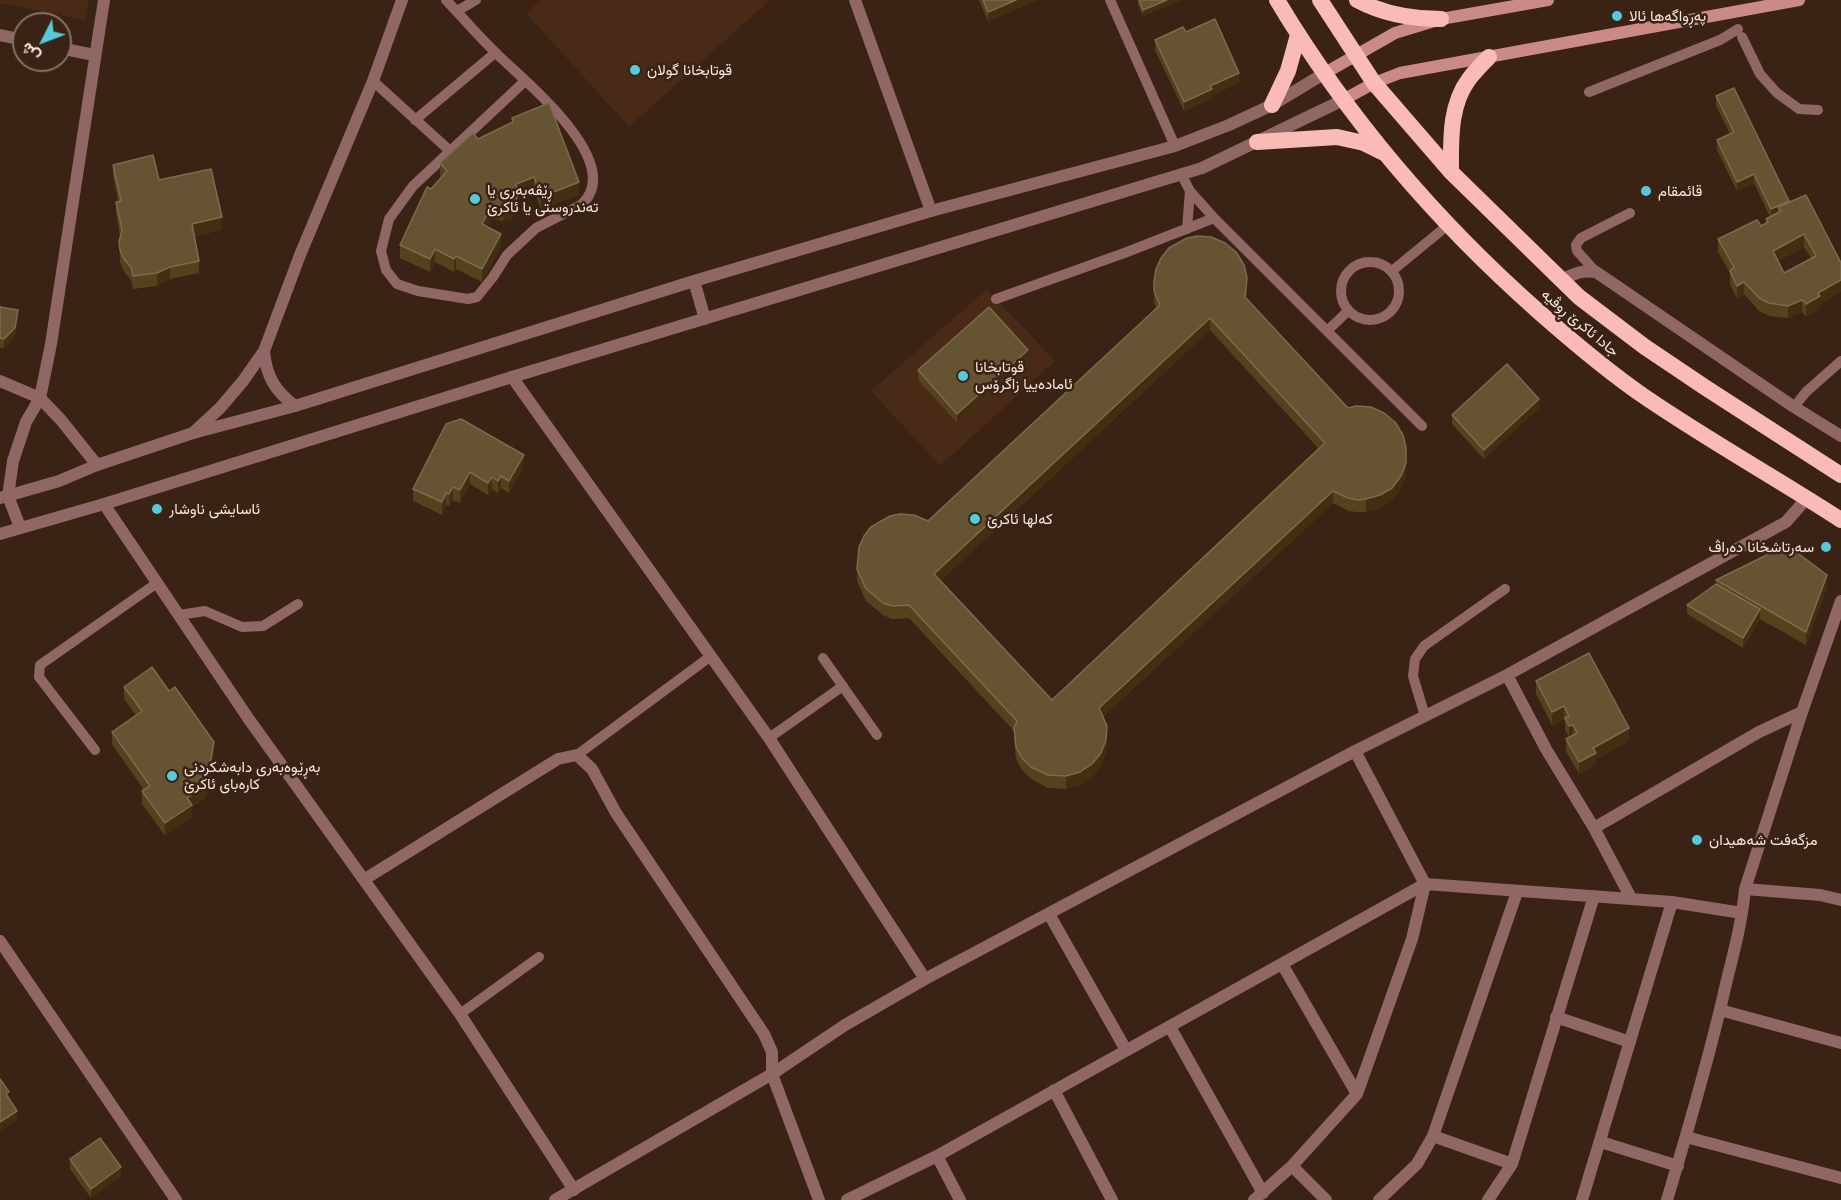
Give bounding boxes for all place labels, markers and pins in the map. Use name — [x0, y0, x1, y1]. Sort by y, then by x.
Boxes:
place label: پەڕواگەها ئالا — [1629, 7, 1706, 25]
marker: پەڕواگەها ئالا — [1610, 9, 1624, 23]
place label: قوتابخانا گولان — [647, 61, 732, 79]
marker: قوتابخانا گولان — [628, 63, 642, 77]
place label: ڕێڤەبەری یا تەندروستی یا ئاکرێ — [487, 181, 599, 216]
place label: قائمقام — [1658, 182, 1702, 200]
marker: قائمقام — [1639, 184, 1653, 198]
marker: ڕێڤەبەری یا تەندروستی یا ئاکرێ — [468, 192, 482, 206]
place label: قوتابخانا ئامادەییا زاگرۆس — [975, 358, 1073, 393]
marker: قوتابخانا ئامادەییا زاگرۆس — [956, 369, 970, 383]
place label: ئاسايشى ناوشار — [169, 500, 260, 518]
marker: ئاسايشى ناوشار — [150, 502, 164, 516]
place label: کەلها ئاکرێ — [987, 510, 1053, 528]
marker: کەلها ئاکرێ — [968, 512, 982, 526]
place label: سەرتاشخانا دەراڤ — [1709, 538, 1814, 556]
marker: سەرتاشخانا دەراڤ — [1819, 540, 1833, 554]
place label: بەڕێوەبەری دابەشکردنی کارەبای ئاکرێ — [184, 758, 320, 793]
marker: بەڕێوەبەری دابەشکردنی کارەبای ئاکرێ — [165, 769, 179, 783]
place label: مزگەفت شه‌هيدان — [1709, 831, 1818, 849]
marker: مزگەفت شه‌هيدان — [1690, 833, 1704, 847]

